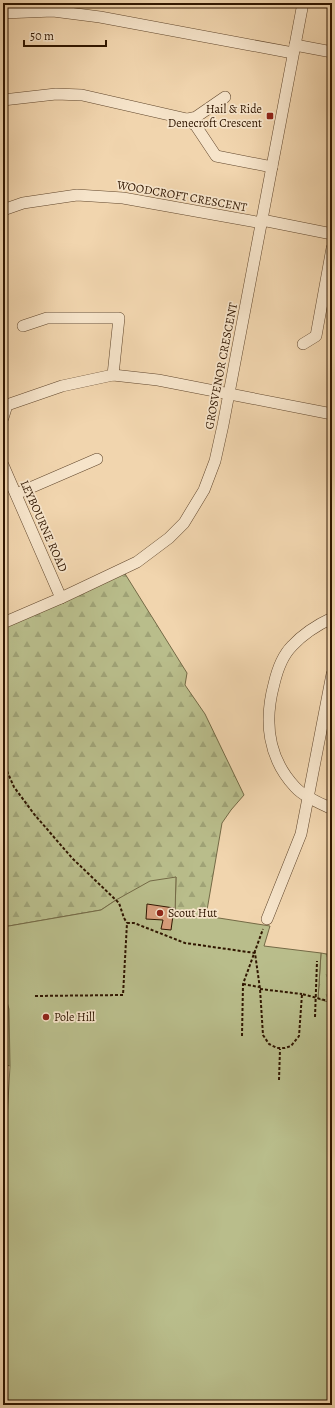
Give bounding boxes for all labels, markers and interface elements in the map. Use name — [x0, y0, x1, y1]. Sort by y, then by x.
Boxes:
scale bar — [24, 22, 106, 48]
text: 50 m — [30, 28, 54, 44]
place label: Hail & Ride Denecroft Crescent — [168, 101, 262, 131]
marker: Hail & Ride Denecroft Crescent — [265, 111, 275, 121]
street label: WOODCROFT CRESCENT — [115, 177, 249, 215]
street label: GROSVENOR CRESCENT — [201, 301, 241, 431]
street label: LEYBOURNE ROAD — [17, 478, 71, 574]
place label: Scout Hut — [168, 905, 217, 921]
marker: Scout Hut — [155, 908, 165, 918]
place label: Pole Hill — [54, 1009, 95, 1025]
marker: Pole Hill — [41, 1012, 51, 1022]

